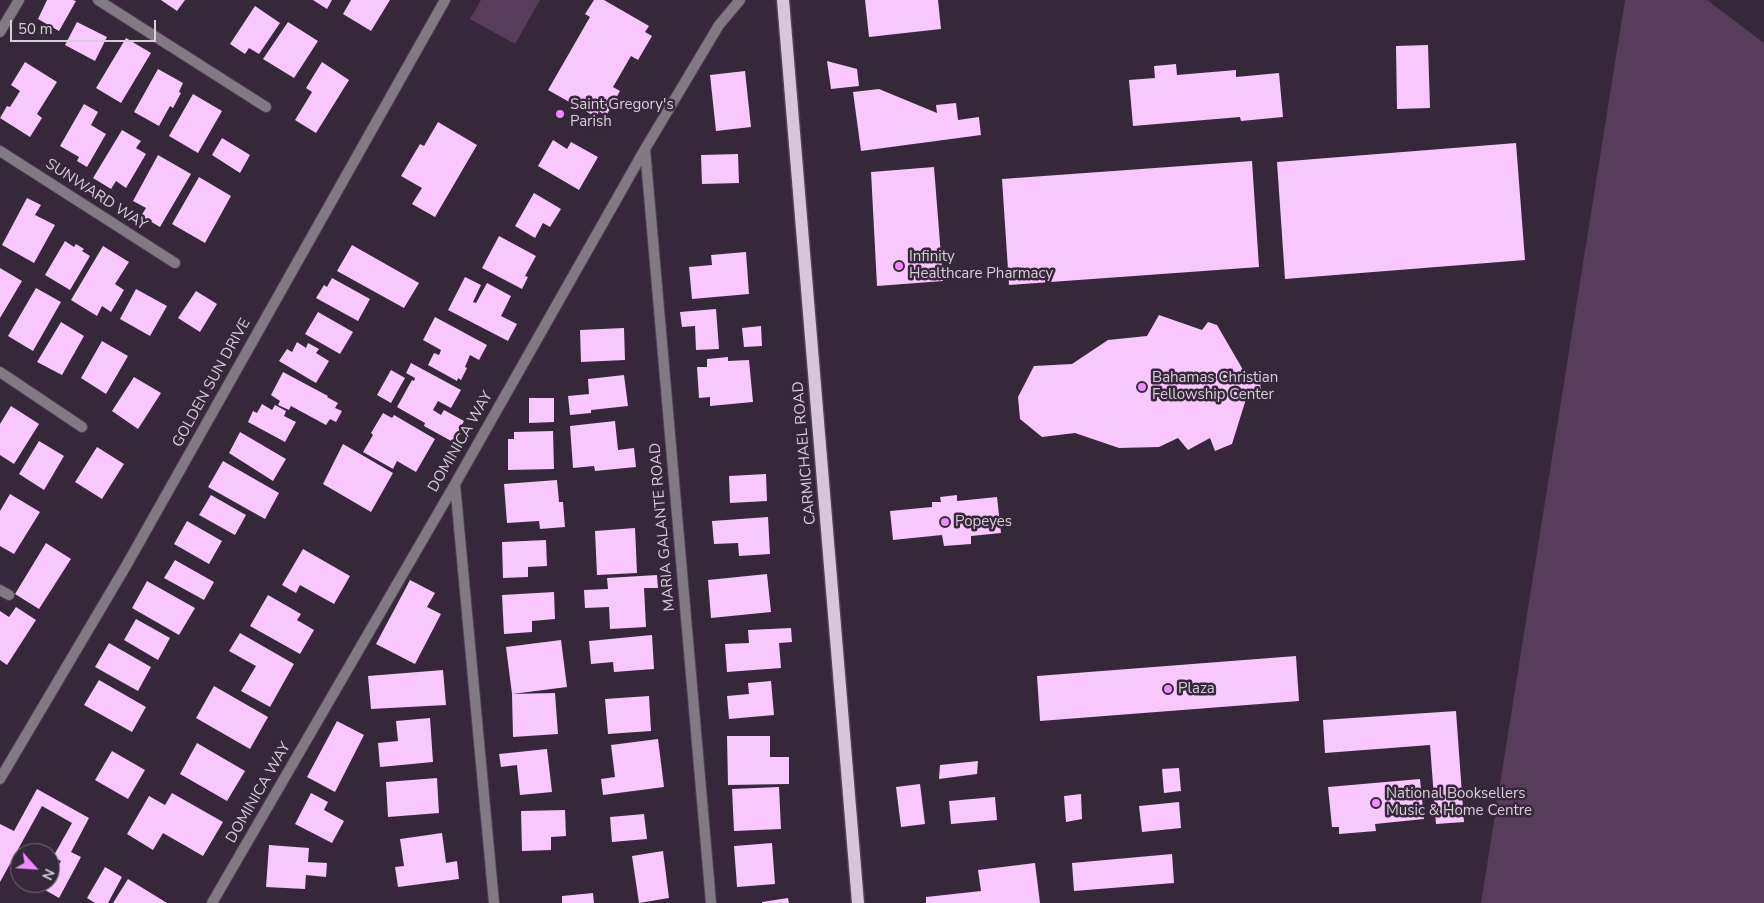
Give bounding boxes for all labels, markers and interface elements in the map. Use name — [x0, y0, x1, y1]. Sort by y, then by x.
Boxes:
scale bar — [12, 10, 159, 42]
text: 50 m — [18, 19, 53, 39]
place label: Saint Gregory's Parish — [570, 96, 674, 131]
marker: Saint Gregory's Parish — [554, 108, 566, 120]
street label: SUNWARD WAY — [42, 155, 150, 235]
place label: Infinity Healthcare Pharmacy — [909, 248, 1053, 283]
marker: Infinity Healthcare Pharmacy — [893, 260, 905, 272]
street label: GOLDEN SUN DRIVE — [169, 315, 255, 451]
place label: Bahamas Christian Fellowship Center — [1152, 369, 1278, 404]
street label: CARMICHAEL ROAD — [790, 380, 820, 526]
marker: Bahamas Christian Fellowship Center — [1136, 381, 1148, 393]
street label: DOMINICA WAY — [425, 388, 497, 496]
street label: MARIA GALANTE ROAD — [647, 442, 679, 612]
place label: Popeyes — [955, 513, 1012, 531]
marker: Popeyes — [939, 516, 951, 528]
place label: Plaza — [1178, 680, 1215, 698]
marker: Plaza — [1162, 683, 1174, 695]
street label: DOMINICA WAY — [223, 739, 295, 847]
place label: National Booksellers Music & Home Centre — [1386, 785, 1532, 820]
marker: National Booksellers Music & Home Centre — [1370, 797, 1382, 809]
north arrow — [10, 843, 60, 893]
text: N — [37, 865, 59, 883]

